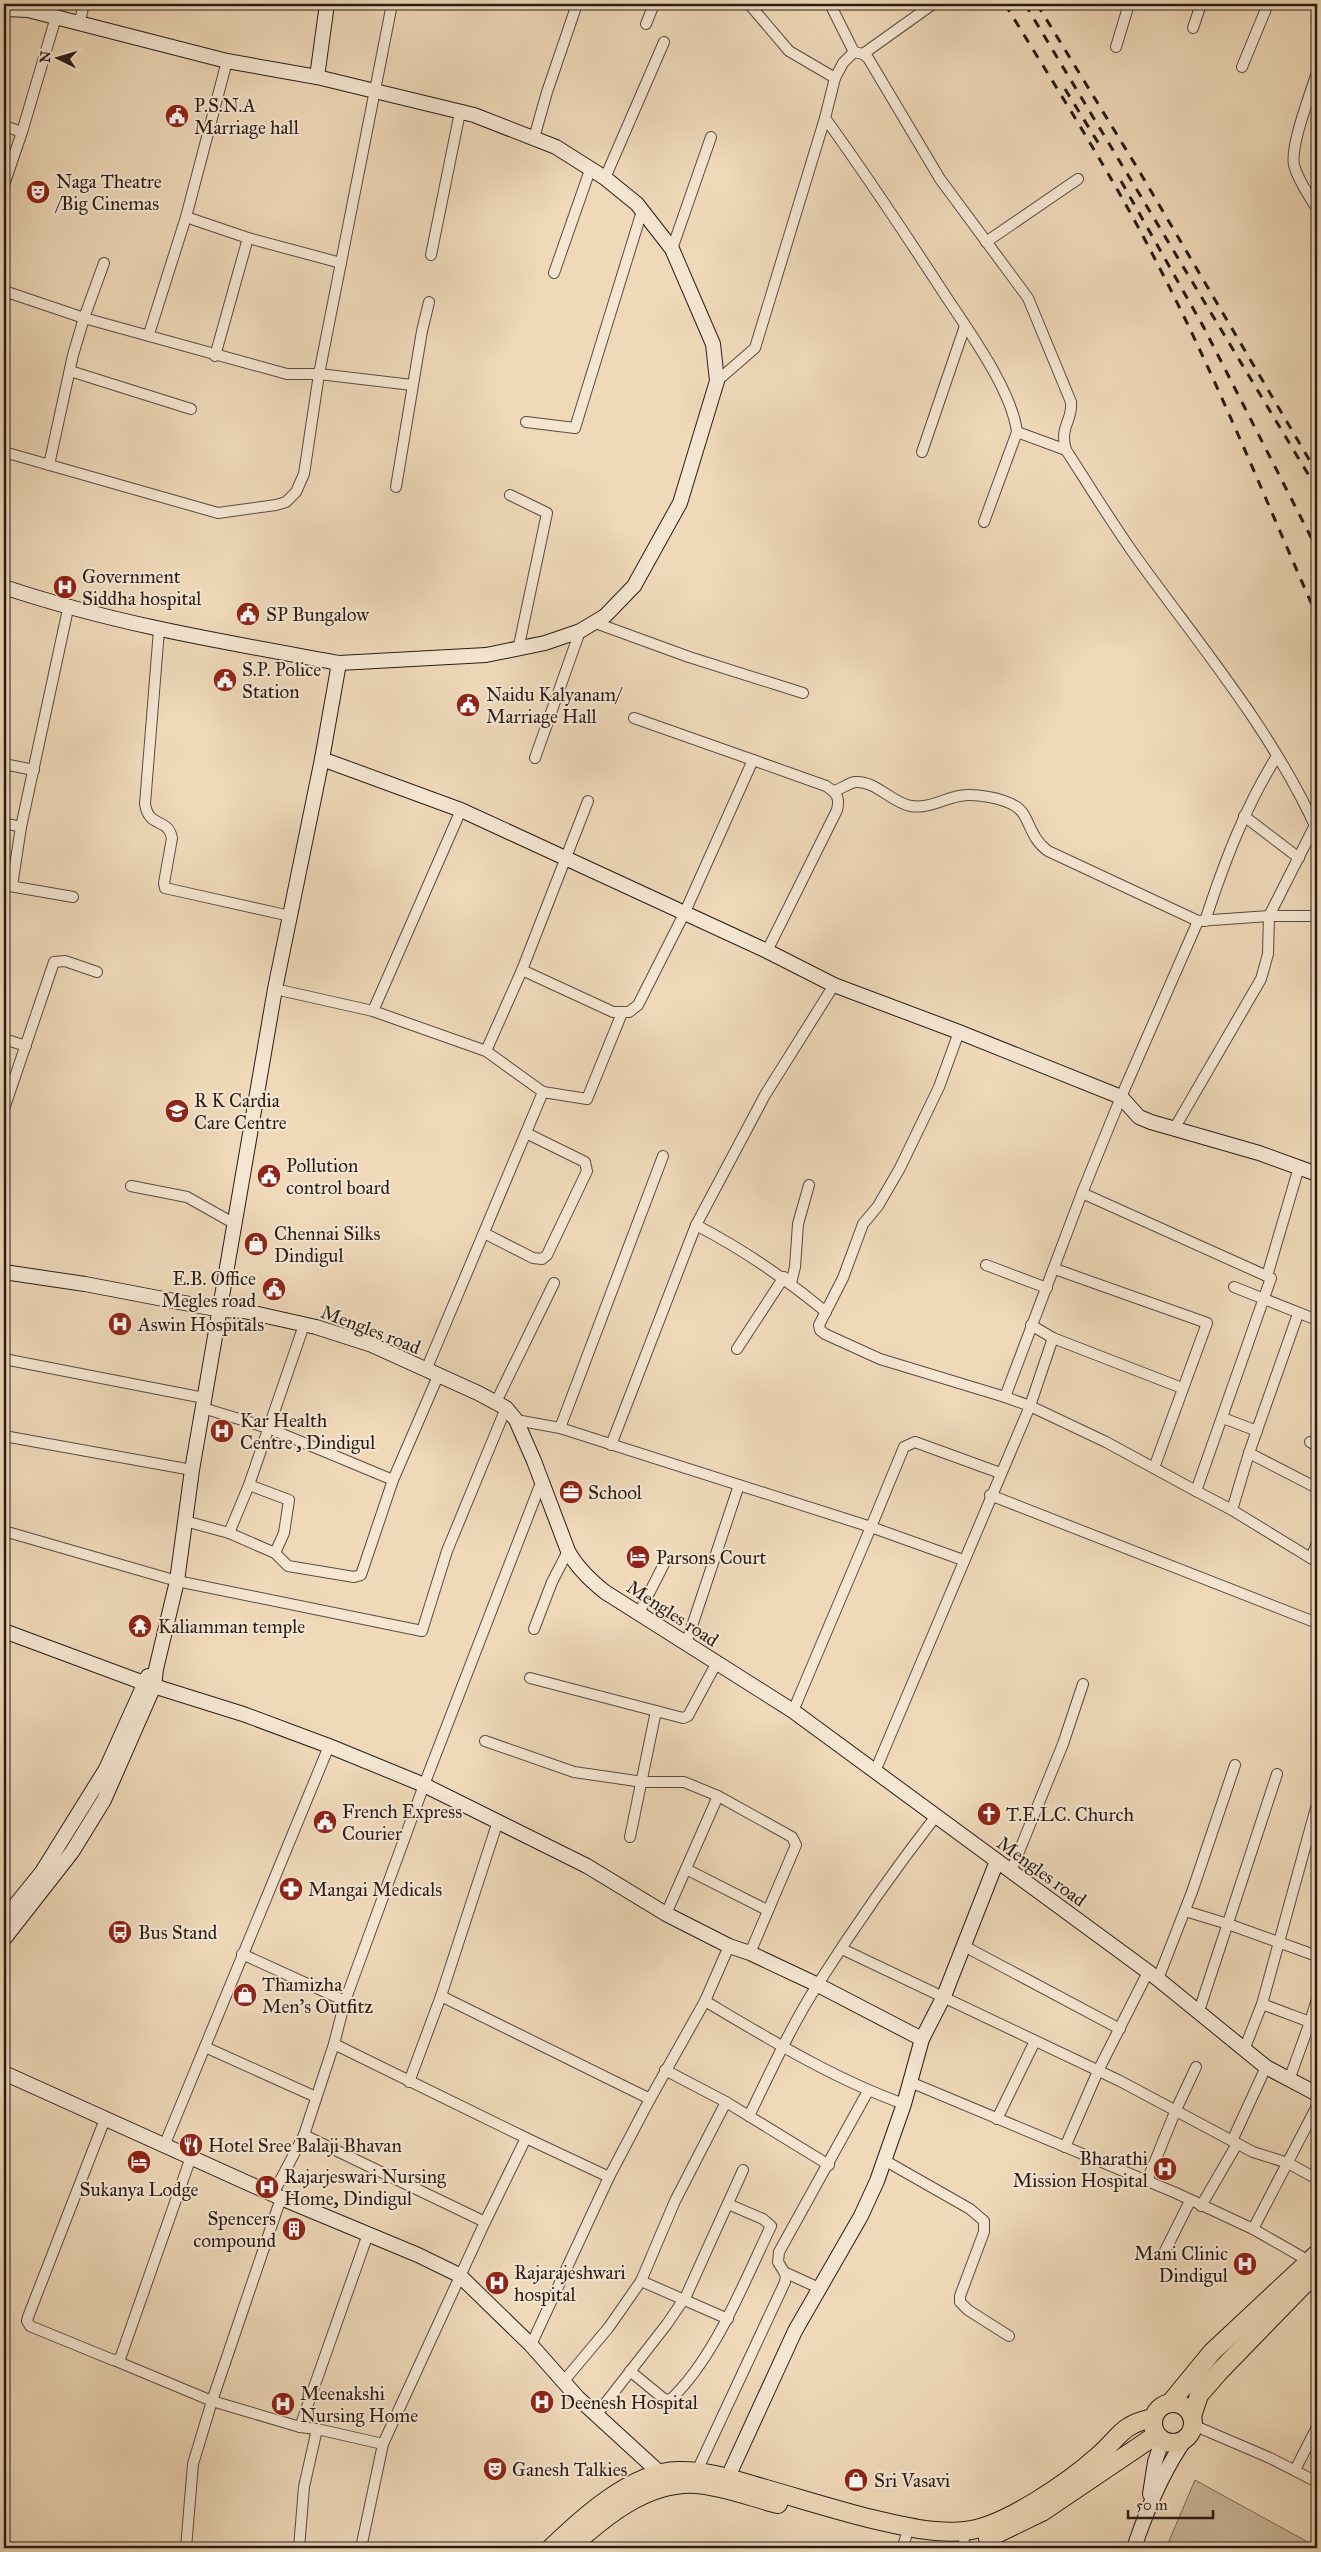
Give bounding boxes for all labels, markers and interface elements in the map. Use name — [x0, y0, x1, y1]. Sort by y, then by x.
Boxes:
north arrow — [32, 32, 82, 82]
text: N — [37, 50, 55, 64]
place label: P.S.N.A Marriage hall — [194, 94, 300, 140]
public building icon: P.S.N.A Marriage hall — [164, 103, 190, 129]
place label: Naga Theatre /Big Cinemas — [54, 170, 162, 216]
theatre icon: Naga Theatre /Big Cinemas — [25, 179, 51, 205]
place label: Government Siddha hospital — [82, 565, 202, 610]
hospital icon: Government Siddha hospital — [52, 574, 78, 600]
public building icon: SP Bungalow — [235, 601, 261, 627]
place label: SP Bungalow — [266, 603, 369, 627]
place label: S.P. Police Station — [242, 658, 321, 703]
public building icon: S.P. Police Station — [212, 667, 238, 693]
place label: Naidu Kalyanam/ Marriage Hall — [486, 683, 623, 729]
public building icon: Naidu Kalyanam/ Marriage Hall — [455, 692, 481, 718]
place label: R K Cardia Care Centre — [194, 1089, 287, 1134]
school or university icon: R K Cardia Care Centre — [164, 1098, 190, 1124]
place label: Pollution control board — [286, 1154, 391, 1199]
public building icon: Pollution control board — [256, 1163, 282, 1189]
place label: Chennai Silks Dindigul — [274, 1222, 380, 1268]
shop icon: Chennai Silks Dindigul — [243, 1231, 269, 1257]
place label: E.B. Office Megles road — [162, 1267, 256, 1313]
public building icon: E.B. Office Megles road — [261, 1276, 287, 1302]
street label: Mengles road — [317, 1300, 424, 1360]
hospital icon: Aswin Hospitals — [107, 1311, 133, 1337]
place label: Aswin Hospitals — [137, 1313, 264, 1336]
place label: Kar Health Centre , Dindigul — [240, 1409, 376, 1455]
hospital icon: Kar Health Centre , Dindigul — [209, 1418, 235, 1444]
office icon: School — [558, 1479, 584, 1505]
place label: School — [588, 1481, 643, 1504]
hotel icon: Parsons Court — [625, 1544, 651, 1570]
place label: Parsons Court — [656, 1546, 767, 1569]
street label: Mengles road — [622, 1575, 723, 1653]
temple icon: Kaliamman temple — [127, 1613, 153, 1639]
place label: Kaliamman temple — [158, 1615, 305, 1638]
place label: French Express Courier — [342, 1800, 462, 1845]
church icon: T.E.LC. Church — [976, 1801, 1002, 1827]
place label: T.E.LC. Church — [1006, 1803, 1134, 1826]
public building icon: French Express Courier — [312, 1809, 338, 1835]
street label: Mengles road — [992, 1831, 1091, 1913]
pharmacy icon: Mangai Medicals — [278, 1876, 304, 1902]
place label: Mangai Medicals — [308, 1878, 442, 1902]
bus stop icon: Bus Stand — [107, 1919, 133, 1945]
place label: Bus Stand — [138, 1921, 218, 1944]
place label: Thamizha Men's Outfitz — [262, 1973, 373, 2018]
shop icon: Thamizha Men's Outfitz — [232, 1982, 258, 2008]
restaurant icon: Hotel Sree Balaji Bhavan — [178, 2132, 204, 2158]
place label: Hotel Sree Balaji Bhavan — [208, 2134, 402, 2157]
place label: Bharathi Mission Hospital — [1013, 2147, 1149, 2192]
hotel icon: Sukanya Lodge — [126, 2149, 152, 2175]
hospital icon: Bharathi Mission Hospital — [1152, 2156, 1178, 2182]
place label: Rajarjeswari Nursing Home, Dindigul — [284, 2165, 446, 2211]
hospital icon: Rajarjeswari Nursing Home, Dindigul — [254, 2174, 280, 2200]
place label: Sukanya Lodge — [80, 2178, 199, 2202]
place label: Spencers compound — [193, 2207, 276, 2252]
building icon: Spencers compound — [281, 2216, 307, 2242]
place label: Mani Clinic Dindigul — [1134, 2242, 1229, 2288]
hospital icon: Mani Clinic Dindigul — [1232, 2251, 1258, 2277]
place label: Rajarajeshwari hospital — [514, 2261, 626, 2306]
hospital icon: Rajarajeshwari hospital — [484, 2270, 510, 2296]
place label: Meenakshi Nursing Home — [300, 2382, 418, 2428]
hospital icon: Deenesh Hospital — [529, 2389, 555, 2415]
hospital icon: Meenakshi Nursing Home — [270, 2391, 296, 2417]
place label: Deenesh Hospital — [560, 2391, 699, 2414]
theatre icon: Ganesh Talkies — [482, 2456, 508, 2482]
place label: Ganesh Talkies — [512, 2458, 628, 2481]
shop icon: Sri Vasavi — [843, 2467, 869, 2493]
place label: Sri Vasavi — [874, 2469, 950, 2492]
scale bar — [1128, 2487, 1214, 2519]
text: 50 m — [1136, 2496, 1168, 2514]

